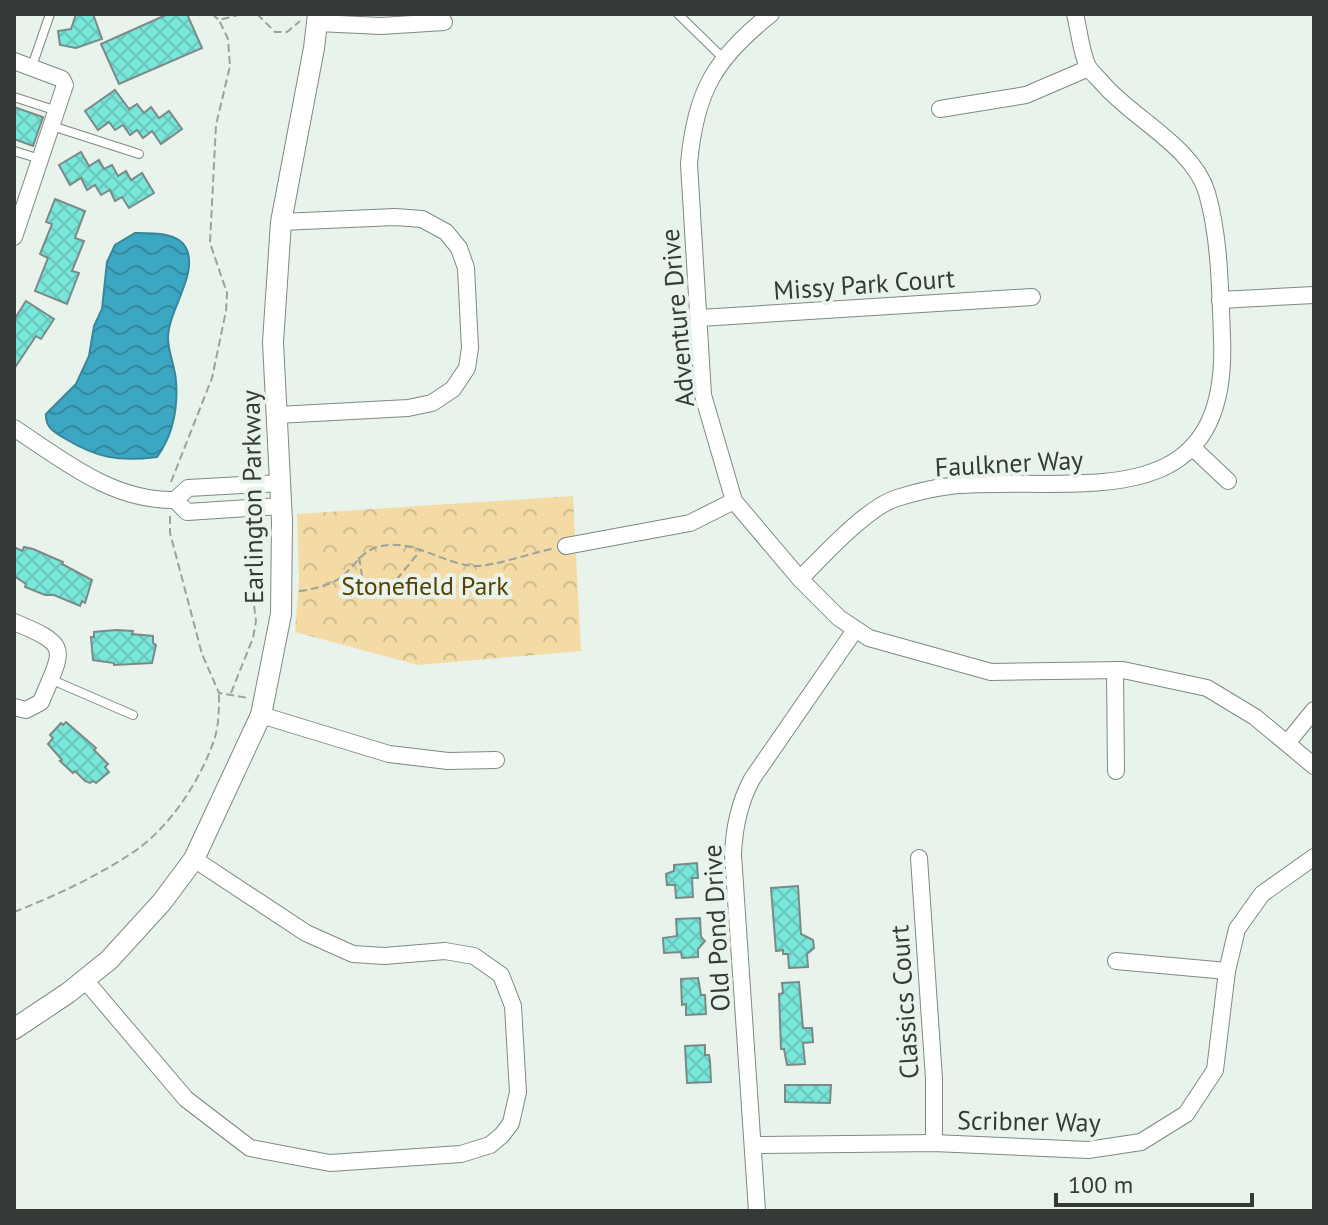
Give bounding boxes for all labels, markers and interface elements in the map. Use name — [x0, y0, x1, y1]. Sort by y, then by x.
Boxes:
street label: Adventure Drive — [653, 227, 701, 409]
street label: Missy Park Court — [772, 261, 956, 307]
street label: Earlington Parkway — [234, 390, 270, 604]
street label: Faulkner Way — [934, 443, 1084, 483]
park label: Stonefield Park — [341, 569, 509, 602]
street label: Old Pond Drive — [695, 844, 737, 1012]
street label: Classics Court — [882, 924, 926, 1080]
street label: Scribner Way — [957, 1103, 1101, 1139]
scale bar — [1056, 1157, 1252, 1207]
text: 100 m — [1068, 1169, 1133, 1200]

